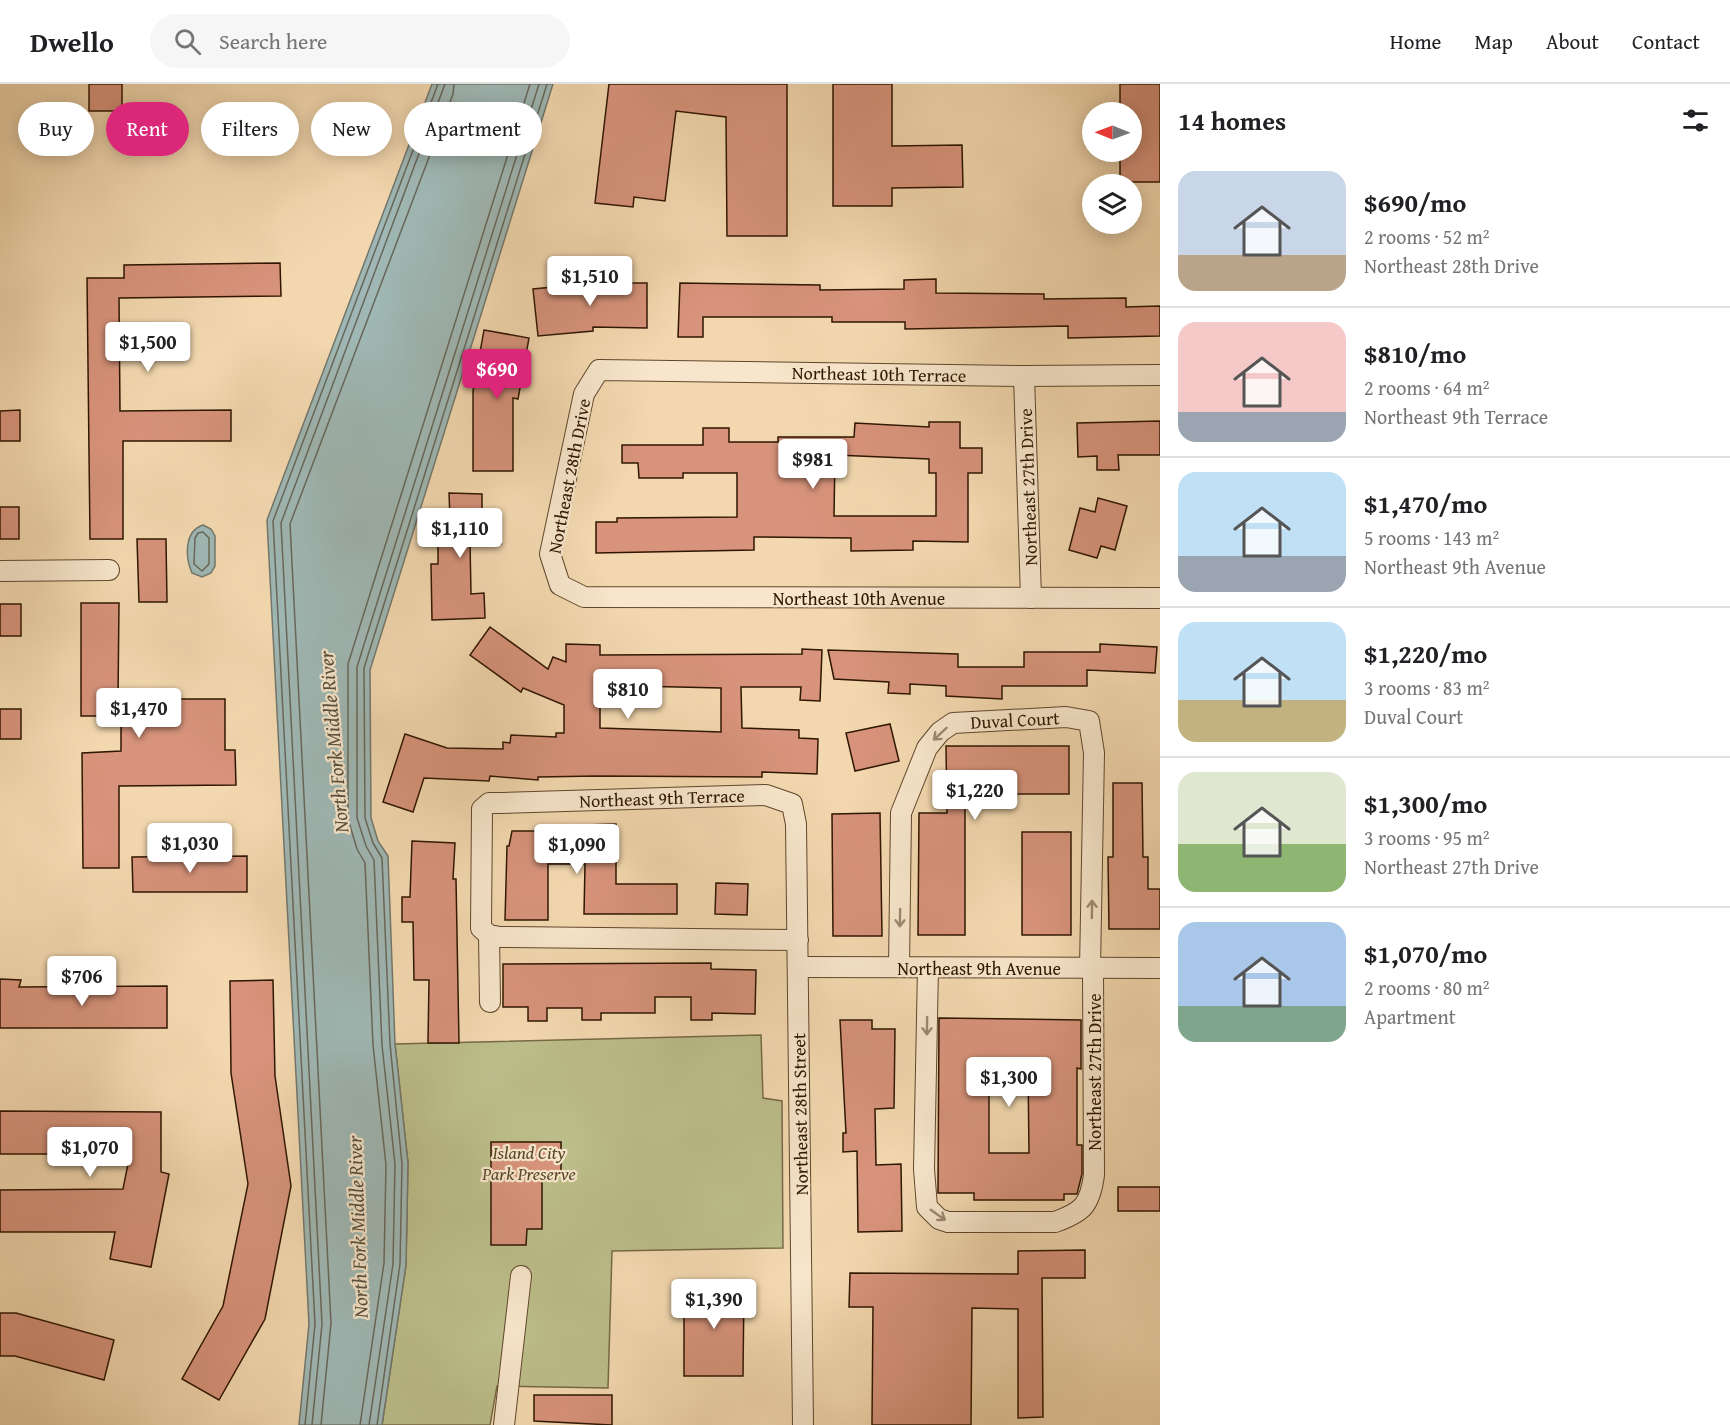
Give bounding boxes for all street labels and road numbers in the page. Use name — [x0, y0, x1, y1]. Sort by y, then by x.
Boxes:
street label: Northeast 10th Terrace — [792, 359, 966, 389]
street label: Northeast 28th Drive — [541, 396, 597, 556]
street label: Northeast 27th Drive — [1012, 408, 1044, 566]
street label: Northeast 10th Avenue — [773, 585, 945, 612]
street label: Duval Court — [970, 704, 1061, 736]
street label: Northeast 9th Terrace — [579, 782, 745, 814]
street label: Northeast 9th Avenue — [897, 955, 1061, 982]
street label: Northeast 27th Drive — [1081, 993, 1108, 1151]
street label: Northeast 28th Street — [785, 1032, 815, 1195]

